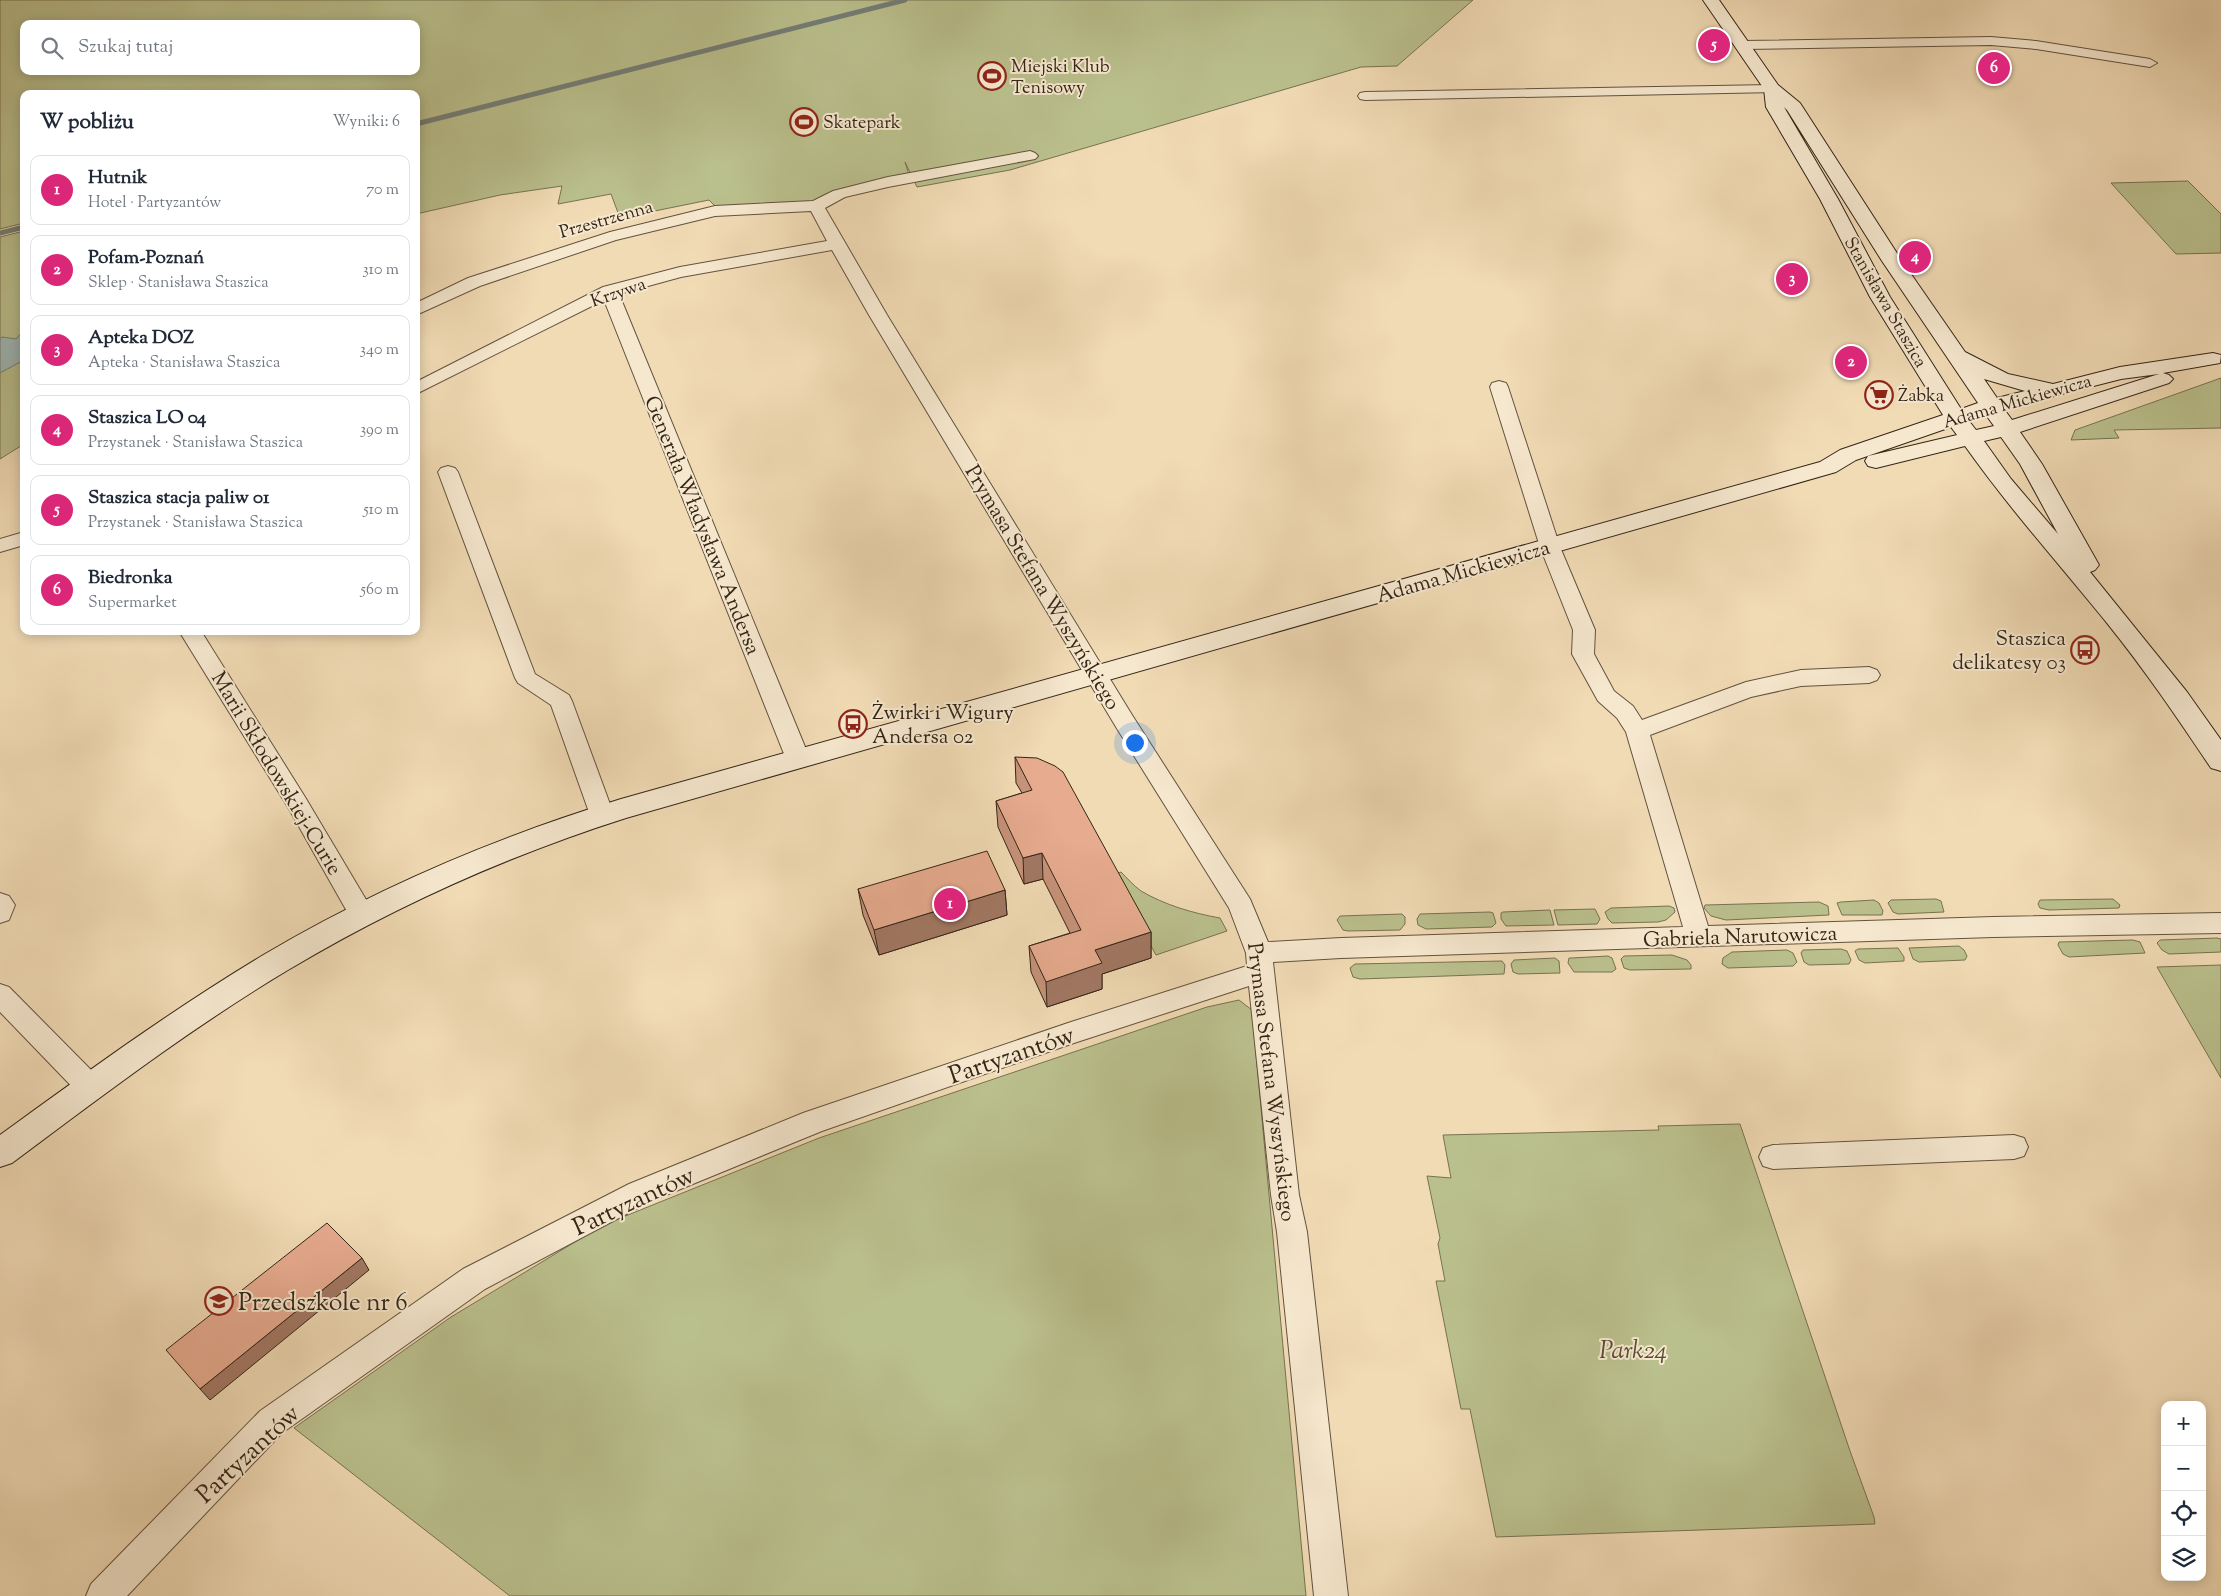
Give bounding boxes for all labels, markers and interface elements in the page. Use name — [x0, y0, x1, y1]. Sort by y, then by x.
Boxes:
search box — [20, 20, 420, 75]
pin: 5 — [1698, 26, 1730, 64]
icon: search — [38, 34, 66, 62]
text: Szukaj tutaj — [78, 34, 173, 61]
pin: 6 — [1978, 49, 2010, 87]
place label: Miejski Klub Tenisowy — [1011, 55, 1110, 102]
sports icon: Miejski Klub Tenisowy — [977, 61, 1007, 91]
sports icon: Skatepark — [789, 107, 819, 137]
text: W pobliżu — [40, 108, 134, 138]
text: Wyniki: 6 — [332, 111, 400, 134]
place label: Skatepark — [823, 111, 901, 137]
text: Hutnik — [88, 165, 147, 192]
text: 1 — [54, 179, 60, 202]
text: 70 m — [366, 179, 399, 202]
text: Hotel · Partyzantów — [88, 192, 221, 215]
street label: Przestrzenna — [557, 195, 657, 247]
street label: Stanisława Staszica — [1836, 233, 1932, 373]
pin: 4 — [1899, 238, 1931, 276]
text: Pofam-Poznań — [88, 245, 204, 272]
text: 2 — [53, 259, 61, 282]
text: 310 m — [362, 259, 399, 282]
pin: 3 — [1776, 260, 1808, 298]
text: Sklep · Stanisława Staszica — [88, 272, 269, 295]
street label: Krzywa — [587, 272, 650, 315]
text: Apteka DOZ — [88, 325, 194, 352]
text: 3 — [54, 339, 60, 362]
text: 340 m — [360, 339, 399, 362]
pin: 2 — [1835, 343, 1867, 381]
text: Apteka · Stanisława Staszica — [88, 352, 280, 375]
street label: Adama Mickiewicza — [1940, 369, 2095, 437]
supermarket icon: Żabka — [1864, 380, 1894, 410]
place label: Żabka — [1898, 384, 1944, 410]
street label: Generała Władysława Andersa — [635, 392, 767, 660]
text: Staszica LO 04 — [88, 405, 206, 432]
text: 4 — [53, 419, 61, 442]
text: 390 m — [360, 419, 399, 442]
text: Przystanek · Stanisława Staszica — [88, 432, 303, 455]
street label: Prymasa Stefana Wyszyńskiego — [956, 460, 1126, 716]
text: Staszica stacja paliw 01 — [88, 485, 269, 512]
text: 5 — [54, 499, 60, 522]
text: 510 m — [363, 499, 399, 522]
text: Przystanek · Stanisława Staszica — [88, 512, 303, 535]
street label: Adama Mickiewicza — [1373, 534, 1554, 612]
text: Biedronka — [88, 565, 173, 592]
text: 6 — [53, 579, 61, 602]
text: 560 m — [360, 579, 399, 602]
text: Supermarket — [88, 592, 177, 615]
place label: Staszica delikatesy 03 — [1952, 625, 2066, 679]
bus stop icon: Staszica delikatesy 03 — [2070, 635, 2100, 665]
street label: Marii Skłodowskiej-Curie — [202, 667, 348, 882]
place label: Żwirki i Wigury Andersa 02 — [872, 699, 1014, 753]
bus stop icon: Żwirki i Wigury Andersa 02 — [838, 709, 868, 739]
your location — [1122, 730, 1148, 756]
pin: 1 — [934, 885, 966, 923]
street label: Gabriela Narutowicza — [1642, 920, 1838, 956]
street label: Prymasa Stefana Wyszyńskiego — [1238, 941, 1302, 1223]
street label: Partyzantów — [944, 1018, 1080, 1095]
street label: Partyzantów — [567, 1159, 702, 1247]
school or university icon: Przedszkole nr 6 — [204, 1286, 234, 1316]
place label: Przedszkole nr 6 — [238, 1286, 408, 1322]
park label: Park24 — [1599, 1334, 1667, 1370]
street label: Partyzantów — [189, 1397, 309, 1513]
map controls — [2161, 1401, 2206, 1581]
button: + — [2161, 1401, 2206, 1446]
button: − — [2161, 1446, 2206, 1491]
button: locate — [2161, 1491, 2206, 1536]
button: layers — [2161, 1536, 2206, 1581]

